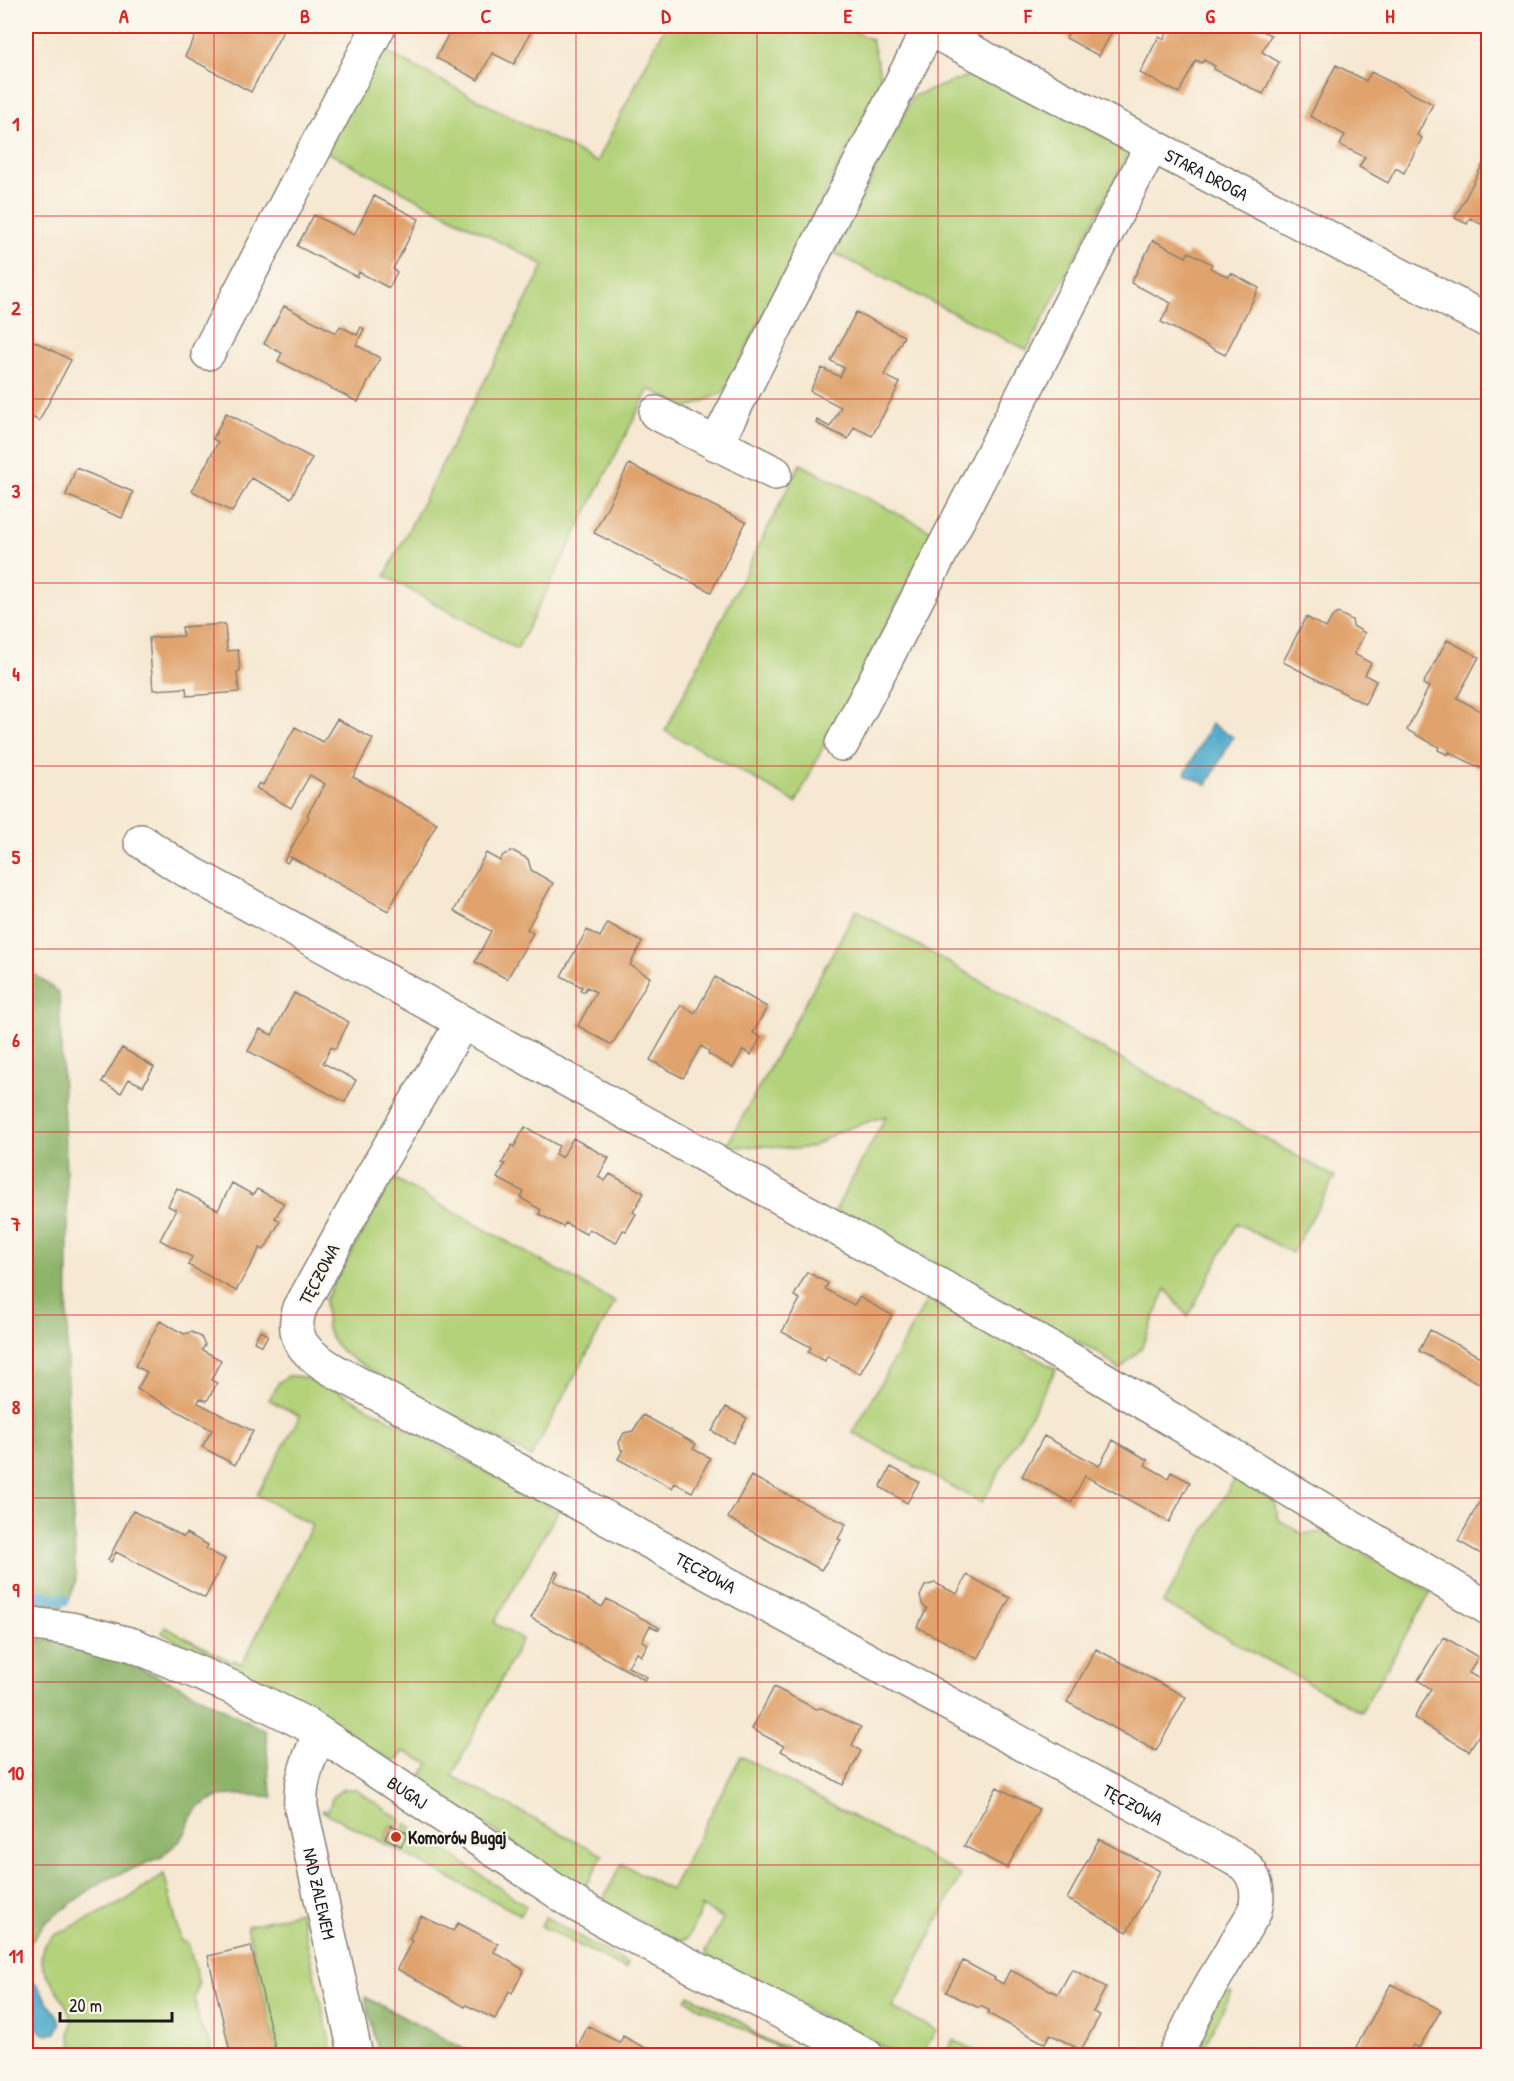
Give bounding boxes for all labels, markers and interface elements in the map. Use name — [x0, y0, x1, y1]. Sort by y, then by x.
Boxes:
text: A — [119, 2, 129, 29]
text: B — [300, 2, 310, 29]
text: C — [481, 2, 492, 29]
text: D — [661, 2, 671, 29]
text: E — [844, 2, 853, 29]
text: F — [1023, 2, 1033, 29]
text: G — [1205, 2, 1215, 29]
text: H — [1385, 2, 1395, 29]
text: 1 — [12, 110, 20, 137]
street label: STARA DROGA — [1161, 142, 1253, 206]
text: 2 — [11, 294, 21, 321]
text: 3 — [12, 477, 21, 504]
text: 4 — [12, 660, 20, 687]
text: 5 — [12, 843, 21, 870]
text: 6 — [12, 1026, 20, 1053]
text: 7 — [10, 1210, 21, 1237]
street label: TĘCZOWA — [293, 1239, 345, 1309]
text: 8 — [12, 1393, 21, 1420]
street label: TĘCZOWA — [671, 1546, 741, 1599]
text: 9 — [12, 1576, 20, 1603]
text: 10 — [8, 1759, 24, 1786]
street label: BUGAJ — [383, 1770, 433, 1815]
street label: TĘCZOWA — [1098, 1777, 1168, 1831]
place label: Komorów Bugaj — [408, 1825, 506, 1851]
marker: Komorów Bugaj — [389, 1830, 403, 1844]
street label: NAD ZALEWEM — [298, 1845, 342, 1942]
text: 11 — [9, 1942, 23, 1969]
scale bar — [60, 1985, 172, 2023]
text: 20 m — [69, 1993, 102, 2018]

